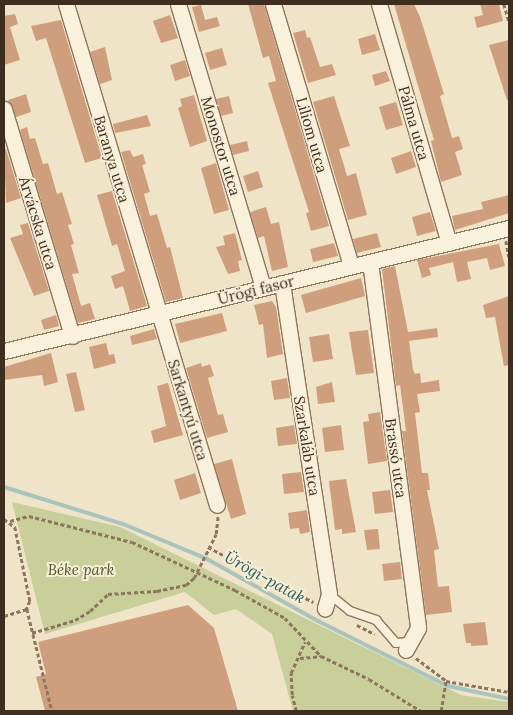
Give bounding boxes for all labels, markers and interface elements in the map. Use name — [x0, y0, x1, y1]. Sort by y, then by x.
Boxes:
street label: Pálma utca — [395, 84, 433, 162]
street label: Monostor utca — [197, 94, 245, 198]
street label: Liliom utca — [293, 95, 331, 175]
street label: Baranya utca — [90, 113, 134, 205]
street label: Árvácska utca — [15, 174, 61, 272]
street label: Ürögi fasor — [216, 272, 296, 308]
street label: Sarkantyú utca — [164, 357, 212, 463]
street label: Szarkaláb utca — [290, 395, 324, 497]
street label: Brassó utca — [381, 417, 411, 499]
water label: Ürögi-patak — [221, 547, 309, 607]
park label: Béke park — [48, 561, 114, 579]

